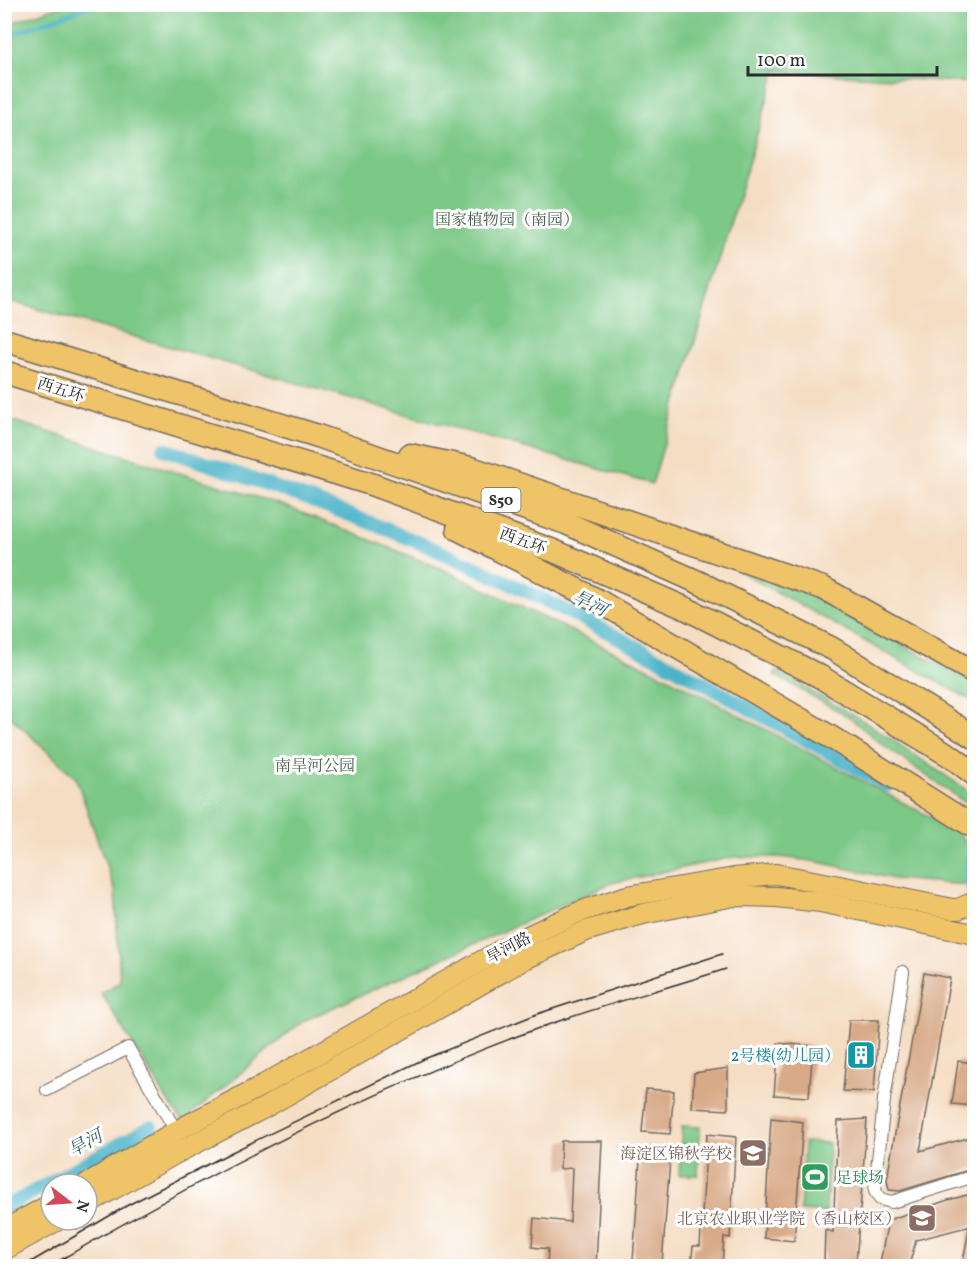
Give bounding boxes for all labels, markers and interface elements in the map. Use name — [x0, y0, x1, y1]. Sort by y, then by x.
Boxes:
scale bar — [748, 39, 937, 77]
text: 100 m — [757, 49, 806, 74]
park label: 国家植物园（南园） — [435, 210, 579, 232]
street label: 西五环 — [34, 373, 87, 408]
road number: S50 — [482, 488, 520, 512]
street label: 西五环 — [496, 523, 549, 560]
water label: 旱河 — [568, 585, 614, 625]
park label: 南旱河公园 — [275, 756, 355, 778]
street label: 旱河路 — [483, 928, 535, 970]
building icon: 2号楼(幼儿园） — [845, 1039, 877, 1071]
place label: 2号楼(幼儿园） — [731, 1046, 840, 1068]
water label: 旱河 — [64, 1123, 110, 1164]
school or university icon: 海淀区锦秋学校 — [737, 1137, 769, 1169]
place label: 海淀区锦秋学校 — [620, 1144, 732, 1166]
sports icon: 足球场 — [799, 1161, 831, 1193]
place label: 足球场 — [836, 1168, 884, 1190]
north arrow — [39, 1172, 99, 1232]
text: N — [69, 1197, 94, 1215]
school or university icon: 北京农业职业学院（香山校区） — [906, 1202, 938, 1234]
place label: 北京农业职业学院（香山校区） — [677, 1209, 901, 1231]

